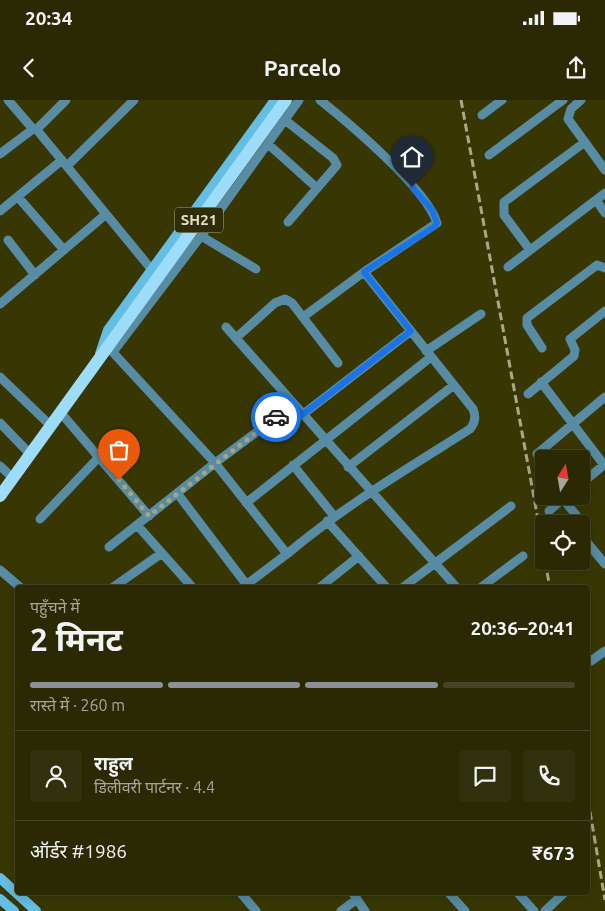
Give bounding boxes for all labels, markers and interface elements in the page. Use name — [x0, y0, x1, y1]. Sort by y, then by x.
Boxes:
text: 20:34 — [25, 7, 73, 29]
icon: back — [15, 54, 43, 82]
icon: share — [562, 54, 590, 82]
text: Parcelo — [264, 55, 341, 80]
pin — [391, 136, 433, 187]
icon: home — [398, 143, 426, 171]
road number: SH21 — [175, 208, 223, 232]
courier — [251, 392, 301, 442]
icon: car — [262, 403, 290, 431]
pin — [98, 429, 140, 480]
icon: bag — [105, 436, 133, 464]
north arrow — [535, 450, 590, 505]
map controls — [535, 450, 590, 570]
button: locate — [535, 515, 590, 570]
text: पहुँचने में — [30, 598, 80, 616]
text: 20:36–20:41 — [470, 617, 575, 639]
text: 2 मिनट — [30, 621, 123, 657]
text: रास्ते में · 260 m — [30, 696, 125, 714]
button: person — [30, 750, 82, 802]
button: chat — [459, 750, 511, 802]
button: phone — [523, 750, 575, 802]
text: राहुल — [94, 752, 133, 774]
text: डिलीवरी पार्टनर · 4.4 — [94, 778, 215, 796]
text: ऑर्डर #1986 — [30, 840, 127, 862]
text: ₹673 — [532, 842, 575, 864]

